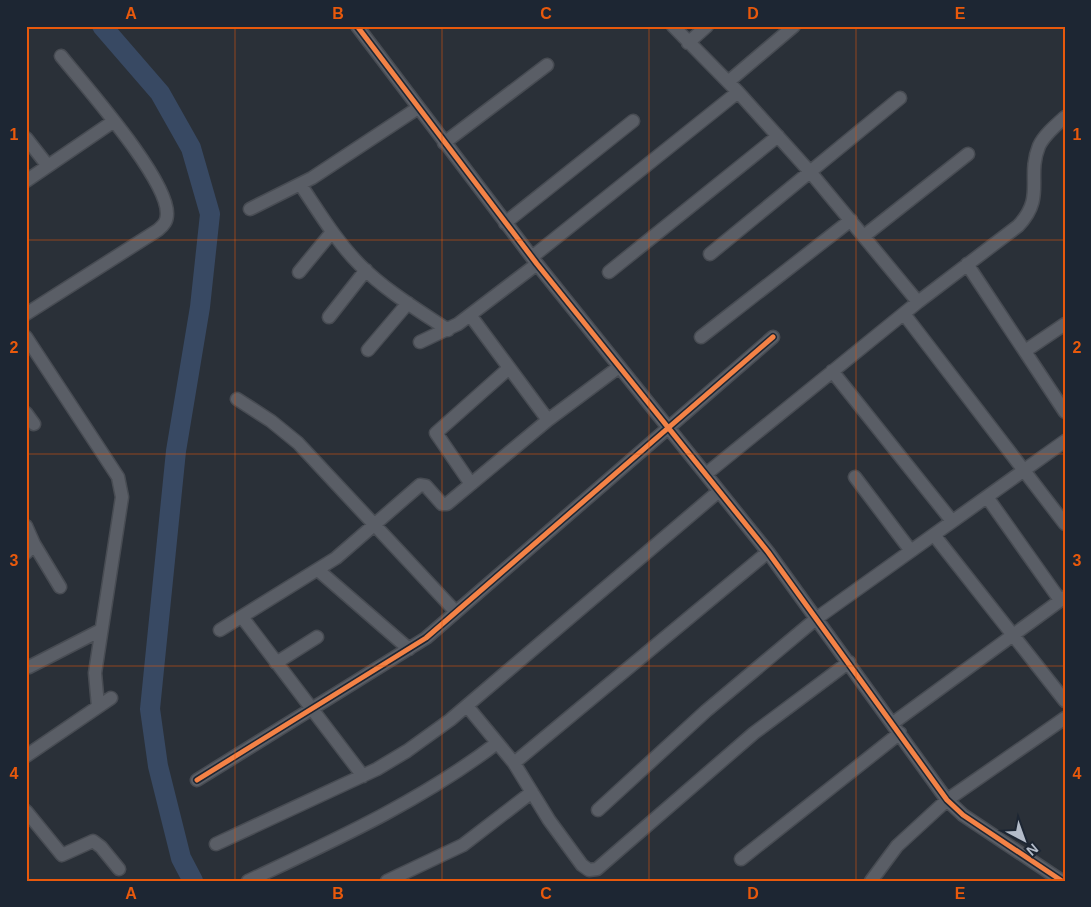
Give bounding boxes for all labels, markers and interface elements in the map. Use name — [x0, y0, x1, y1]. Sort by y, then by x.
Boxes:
text: A — [125, 5, 137, 22]
text: B — [332, 5, 344, 22]
text: C — [540, 5, 552, 22]
text: D — [747, 5, 759, 22]
text: E — [955, 5, 966, 22]
text: 1 — [10, 126, 19, 143]
text: 1 — [1073, 126, 1082, 143]
text: 2 — [10, 339, 19, 356]
text: 2 — [1073, 339, 1082, 356]
text: 3 — [10, 552, 19, 569]
text: 3 — [1073, 552, 1082, 569]
text: 4 — [10, 765, 19, 782]
text: 4 — [1073, 765, 1082, 782]
north arrow — [998, 814, 1048, 864]
text: N — [1023, 840, 1042, 859]
text: A — [125, 885, 137, 902]
text: B — [332, 885, 344, 902]
text: C — [540, 885, 552, 902]
text: D — [747, 885, 759, 902]
text: E — [955, 885, 966, 902]

